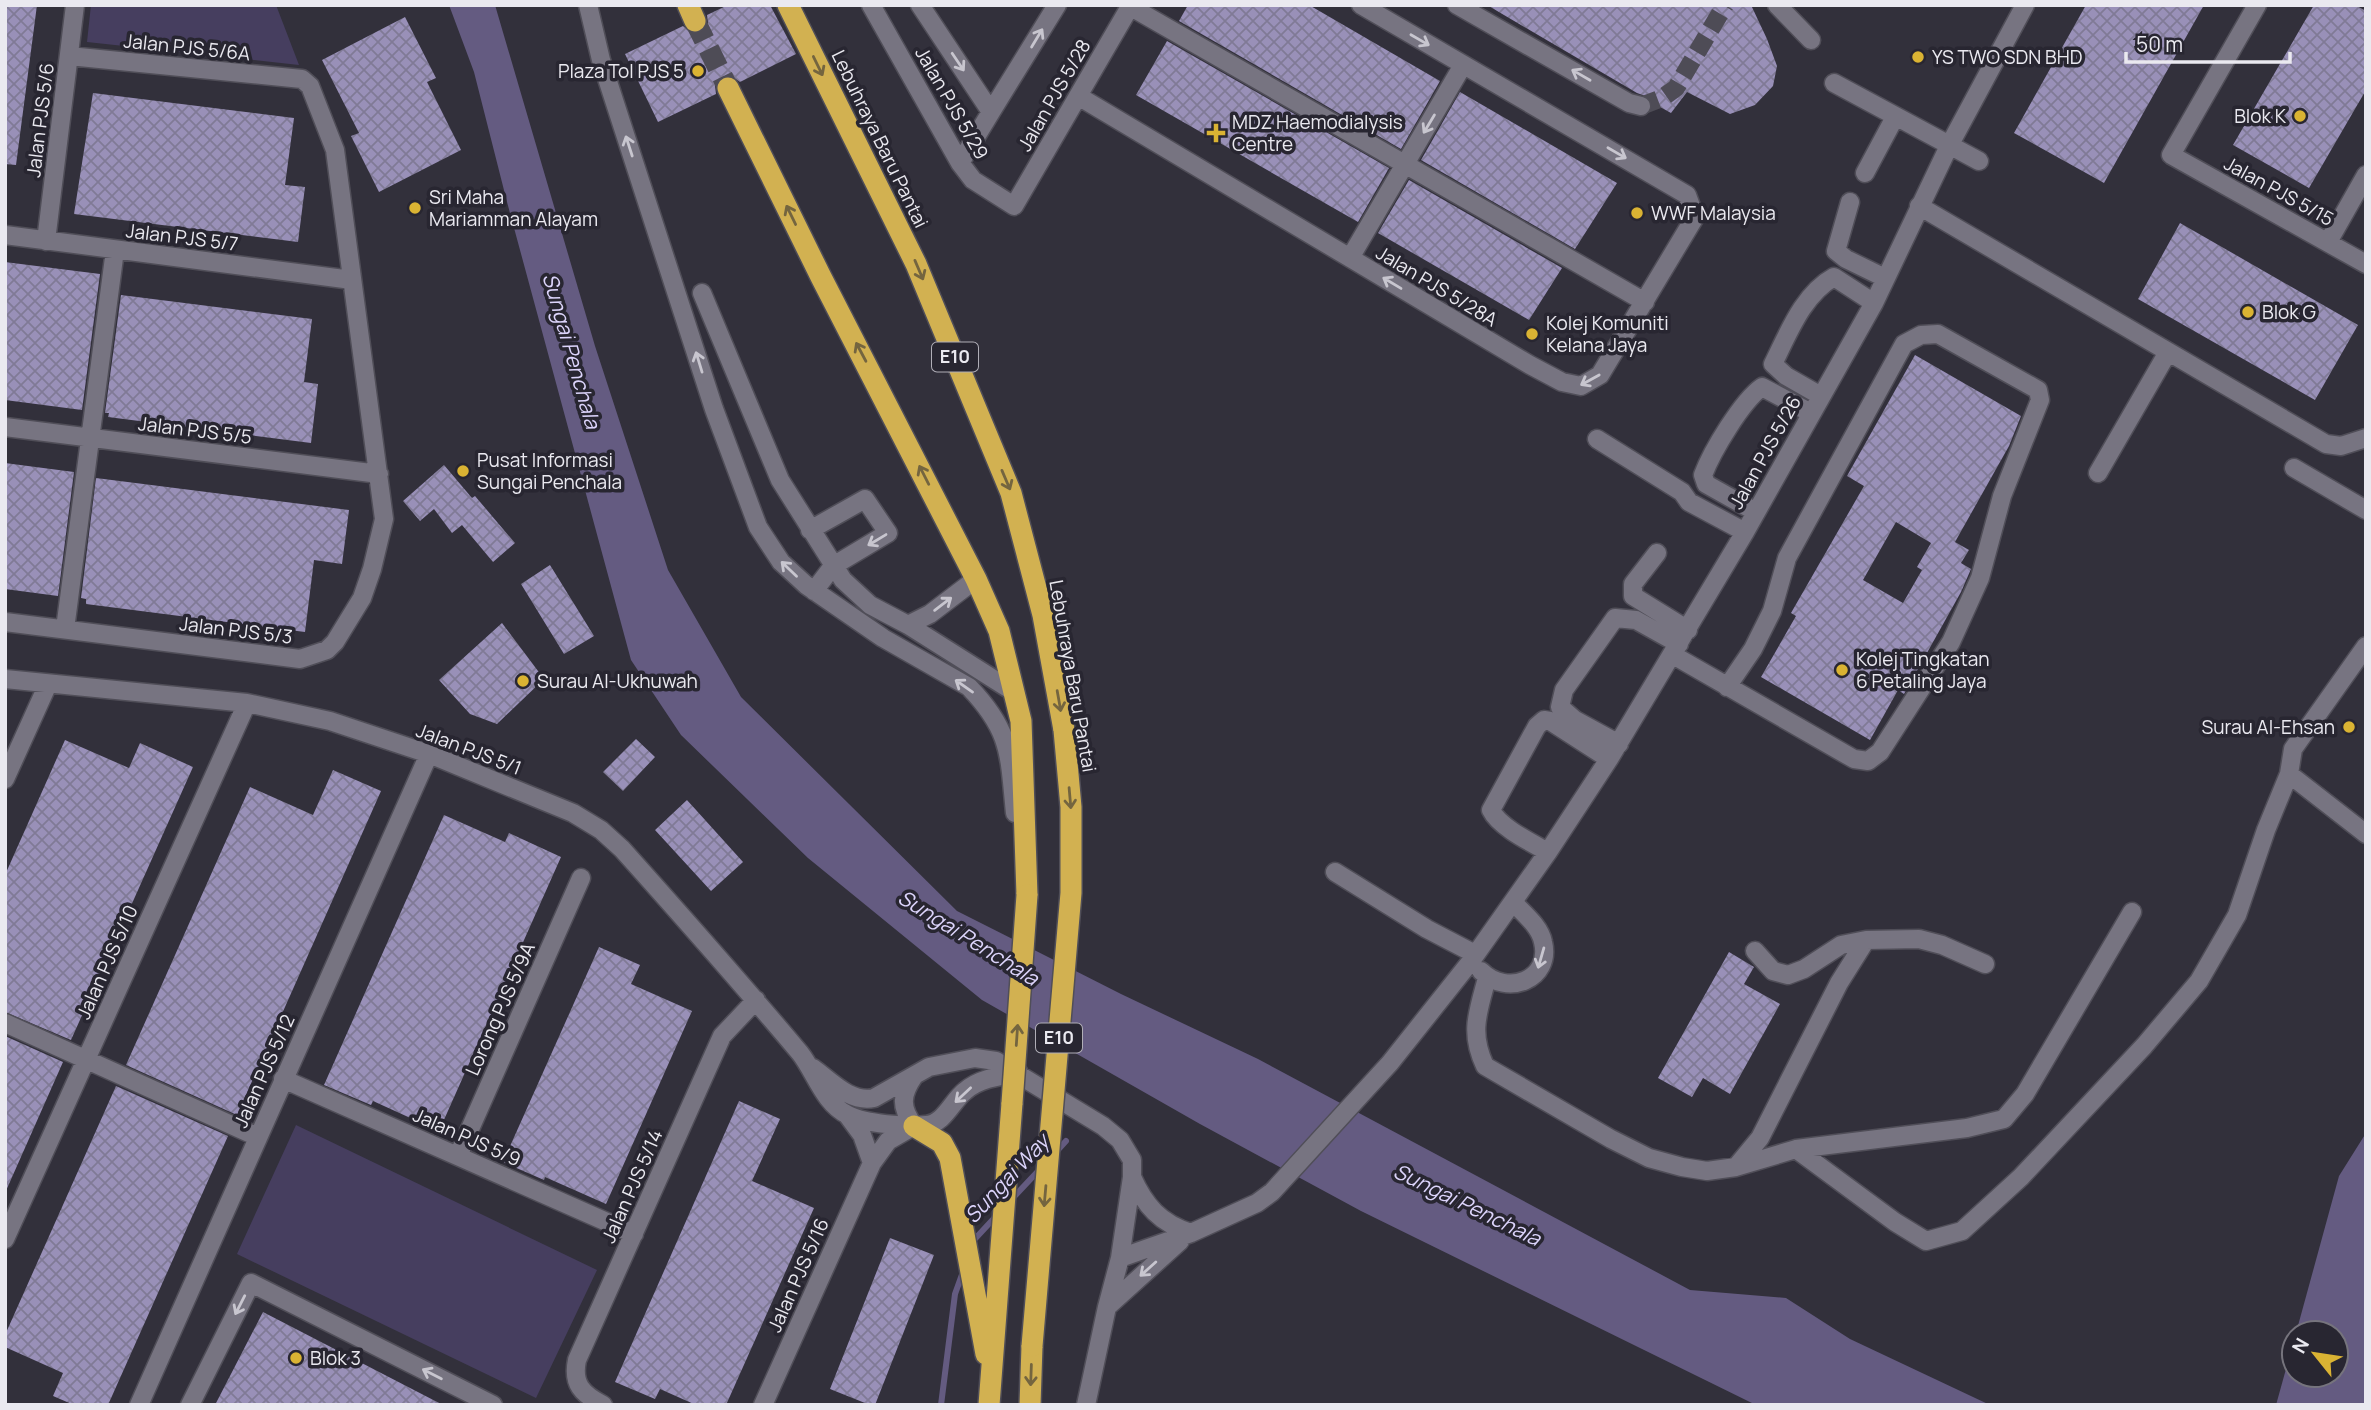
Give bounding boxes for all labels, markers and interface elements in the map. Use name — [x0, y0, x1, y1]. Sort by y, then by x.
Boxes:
scale bar — [2126, 21, 2290, 65]
street label: Jalan PJS 5/6A — [122, 27, 252, 67]
one-way arrow — [1030, 28, 1044, 48]
text: 50 m — [2136, 30, 2183, 58]
one-way arrow — [1409, 33, 1429, 47]
street label: Jalan PJS 5/28 — [1011, 34, 1097, 156]
street label: Jalan PJS 5/29 — [909, 42, 995, 164]
place label: YS TWO SDN BHD — [1932, 44, 2082, 70]
street label: Lebuhraya Baru Pantai — [826, 46, 934, 232]
marker: YS TWO SDN BHD — [1910, 49, 1926, 65]
one-way arrow — [951, 52, 966, 71]
one-way arrow — [812, 55, 826, 76]
place label: Plaza Tol PJS 5 — [558, 58, 684, 84]
street label: Jalan PJS 5/6 — [20, 61, 60, 179]
marker: Plaza Tol PJS 5 — [690, 63, 706, 79]
one-way arrow — [1571, 68, 1591, 82]
place label: Blok K — [2234, 103, 2287, 129]
marker: Blok K — [2292, 108, 2308, 124]
place label: MDZ Haemodialysis Centre — [1232, 109, 1403, 157]
one-way arrow — [1421, 114, 1435, 134]
marker: MDZ Haemodialysis Centre — [1206, 123, 1226, 143]
one-way arrow — [621, 135, 634, 157]
one-way arrow — [1606, 146, 1626, 160]
street label: Jalan PJS 5/15 — [2220, 150, 2339, 232]
place label: Sri Maha Mariamman Alayam — [429, 184, 598, 232]
marker: Sri Maha Mariamman Alayam — [407, 200, 423, 216]
place label: WWF Malaysia — [1651, 200, 1776, 226]
one-way arrow — [784, 205, 797, 226]
marker: WWF Malaysia — [1629, 205, 1645, 221]
street label: Jalan PJS 5/7 — [124, 217, 240, 257]
street label: Jalan PJS 5/28A — [1372, 240, 1502, 332]
one-way arrow — [913, 259, 926, 281]
water label: Sungai Penchala — [536, 270, 608, 433]
one-way arrow — [1382, 276, 1402, 290]
place label: Blok G — [2262, 299, 2316, 325]
marker: Blok G — [2240, 304, 2256, 320]
place label: Kolej Komuniti Kelana Jaya — [1546, 310, 1669, 358]
marker: Kolej Komuniti Kelana Jaya — [1524, 326, 1540, 342]
road number: E10 — [932, 342, 978, 372]
one-way arrow — [853, 343, 867, 363]
one-way arrow — [692, 351, 705, 373]
one-way arrow — [1581, 373, 1601, 387]
street label: Jalan PJS 5/26 — [1723, 391, 1807, 513]
street label: Jalan PJS 5/5 — [137, 410, 253, 450]
place label: Pusat Informasi Sungai Penchala — [477, 447, 622, 495]
marker: Pusat Informasi Sungai Penchala — [455, 463, 471, 479]
one-way arrow — [916, 465, 930, 486]
one-way arrow — [1000, 469, 1013, 491]
one-way arrow — [867, 533, 887, 547]
one-way arrow — [780, 560, 797, 577]
street label: Lebuhraya Baru Pantai — [1043, 578, 1103, 774]
one-way arrow — [934, 597, 952, 612]
street label: Jalan PJS 5/3 — [178, 610, 294, 650]
place label: Kolej Tingkatan 6 Petaling Jaya — [1856, 646, 1990, 694]
marker: Kolej Tingkatan 6 Petaling Jaya — [1834, 662, 1850, 678]
place label: Surau Al-Ukhuwah — [537, 668, 698, 694]
marker: Surau Al-Ukhuwah — [515, 673, 531, 689]
one-way arrow — [955, 679, 974, 693]
one-way arrow — [1052, 689, 1066, 712]
place label: Surau Al-Ehsan — [2202, 714, 2335, 740]
street label: Jalan PJS 5/1 — [413, 717, 525, 781]
marker: Surau Al-Ehsan — [2341, 719, 2357, 735]
one-way arrow — [1064, 786, 1077, 809]
water label: Sungai Penchala — [893, 883, 1045, 992]
street label: Jalan PJS 5/10 — [70, 901, 144, 1023]
street label: Lorong PJS 5/9A — [459, 938, 541, 1080]
one-way arrow — [1533, 947, 1546, 969]
street label: Jalan PJS 5/12 — [227, 1010, 301, 1132]
road number: E10 — [1036, 1023, 1082, 1052]
one-way arrow — [1011, 1024, 1024, 1047]
one-way arrow — [955, 1086, 972, 1103]
street label: Jalan PJS 5/9 — [409, 1102, 525, 1172]
street label: Jalan PJS 5/14 — [595, 1125, 669, 1247]
water label: Sungai Way — [958, 1126, 1057, 1229]
water label: Sungai Penchala — [1389, 1156, 1547, 1252]
one-way arrow — [1038, 1184, 1051, 1207]
street label: Jalan PJS 5/16 — [761, 1214, 835, 1336]
one-way arrow — [1140, 1260, 1157, 1277]
one-way arrow — [232, 1294, 246, 1315]
north arrow — [2280, 1319, 2350, 1389]
text: N — [2286, 1333, 2315, 1358]
place label: Blok 3 — [310, 1345, 361, 1371]
marker: Blok 3 — [288, 1350, 304, 1366]
one-way arrow — [1025, 1363, 1038, 1386]
one-way arrow — [422, 1367, 443, 1381]

